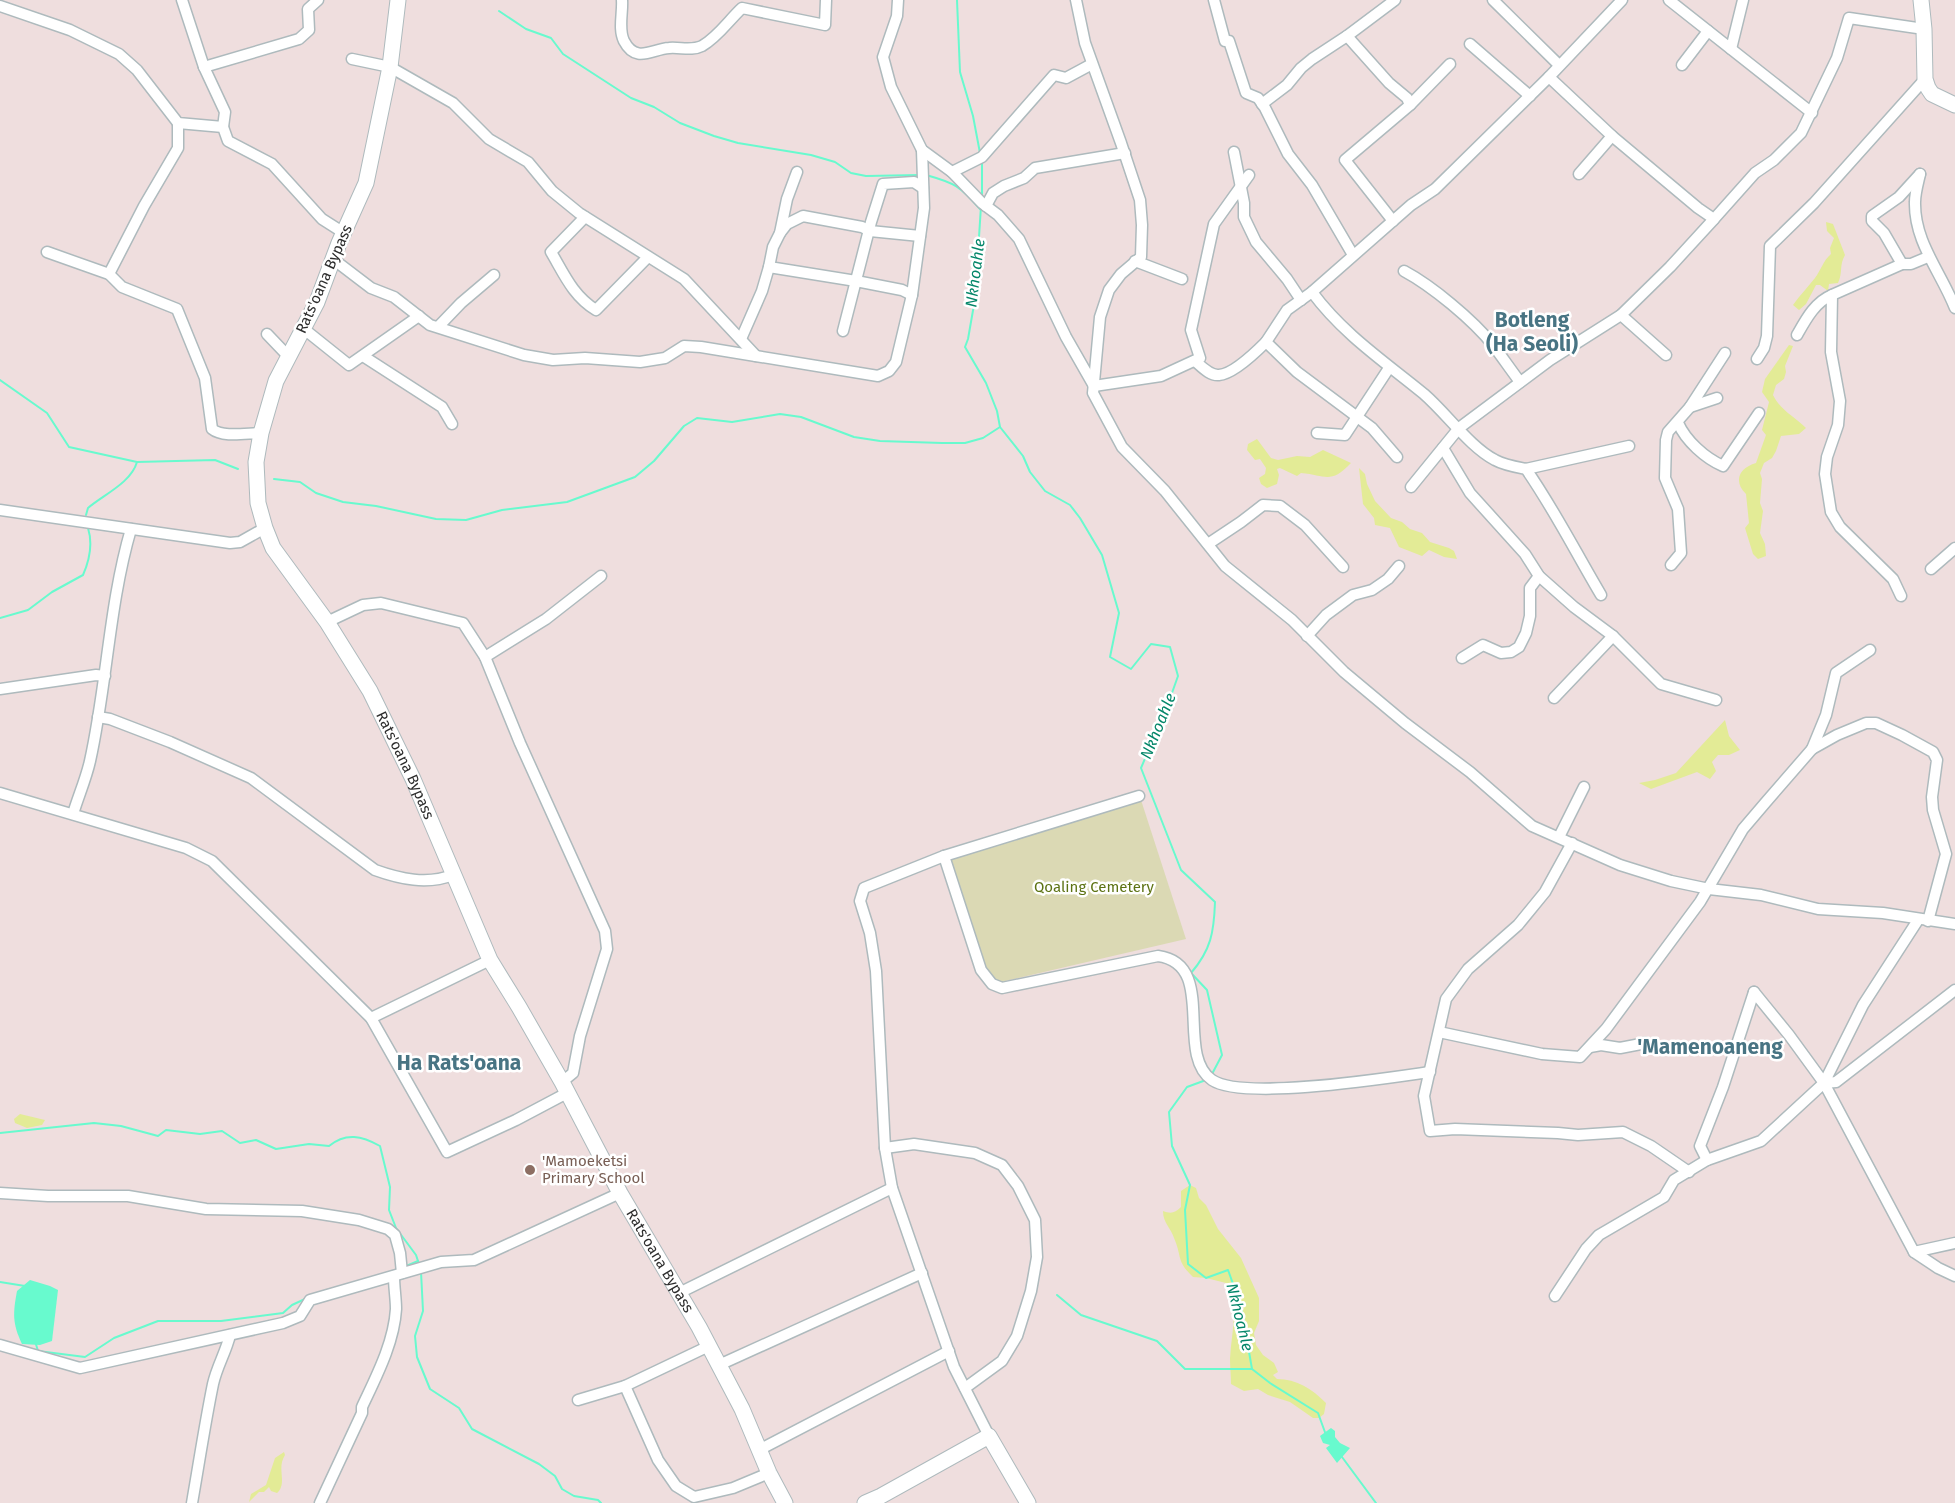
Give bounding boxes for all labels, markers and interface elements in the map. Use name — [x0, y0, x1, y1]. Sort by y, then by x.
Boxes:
street label: Rats'oana Bypass — [292, 222, 356, 336]
water label: Nkhoahle — [961, 237, 989, 309]
district label: Botleng (Ha Seoli) — [1486, 307, 1578, 357]
water label: Nkhoahle — [1136, 690, 1180, 762]
street label: Rats'oana Bypass — [372, 708, 438, 822]
park label: Qoaling Cemetery — [1034, 878, 1155, 896]
district label: 'Mamenoaneng — [1637, 1034, 1783, 1060]
district label: Ha Rats'oana — [397, 1050, 521, 1076]
place label: 'Mamoeketsi Primary School — [542, 1152, 645, 1187]
marker: 'Mamoeketsi Primary School — [523, 1163, 537, 1177]
street label: Rats'oana Bypass — [622, 1206, 698, 1316]
water label: Nkhoahle — [1222, 1281, 1258, 1353]

